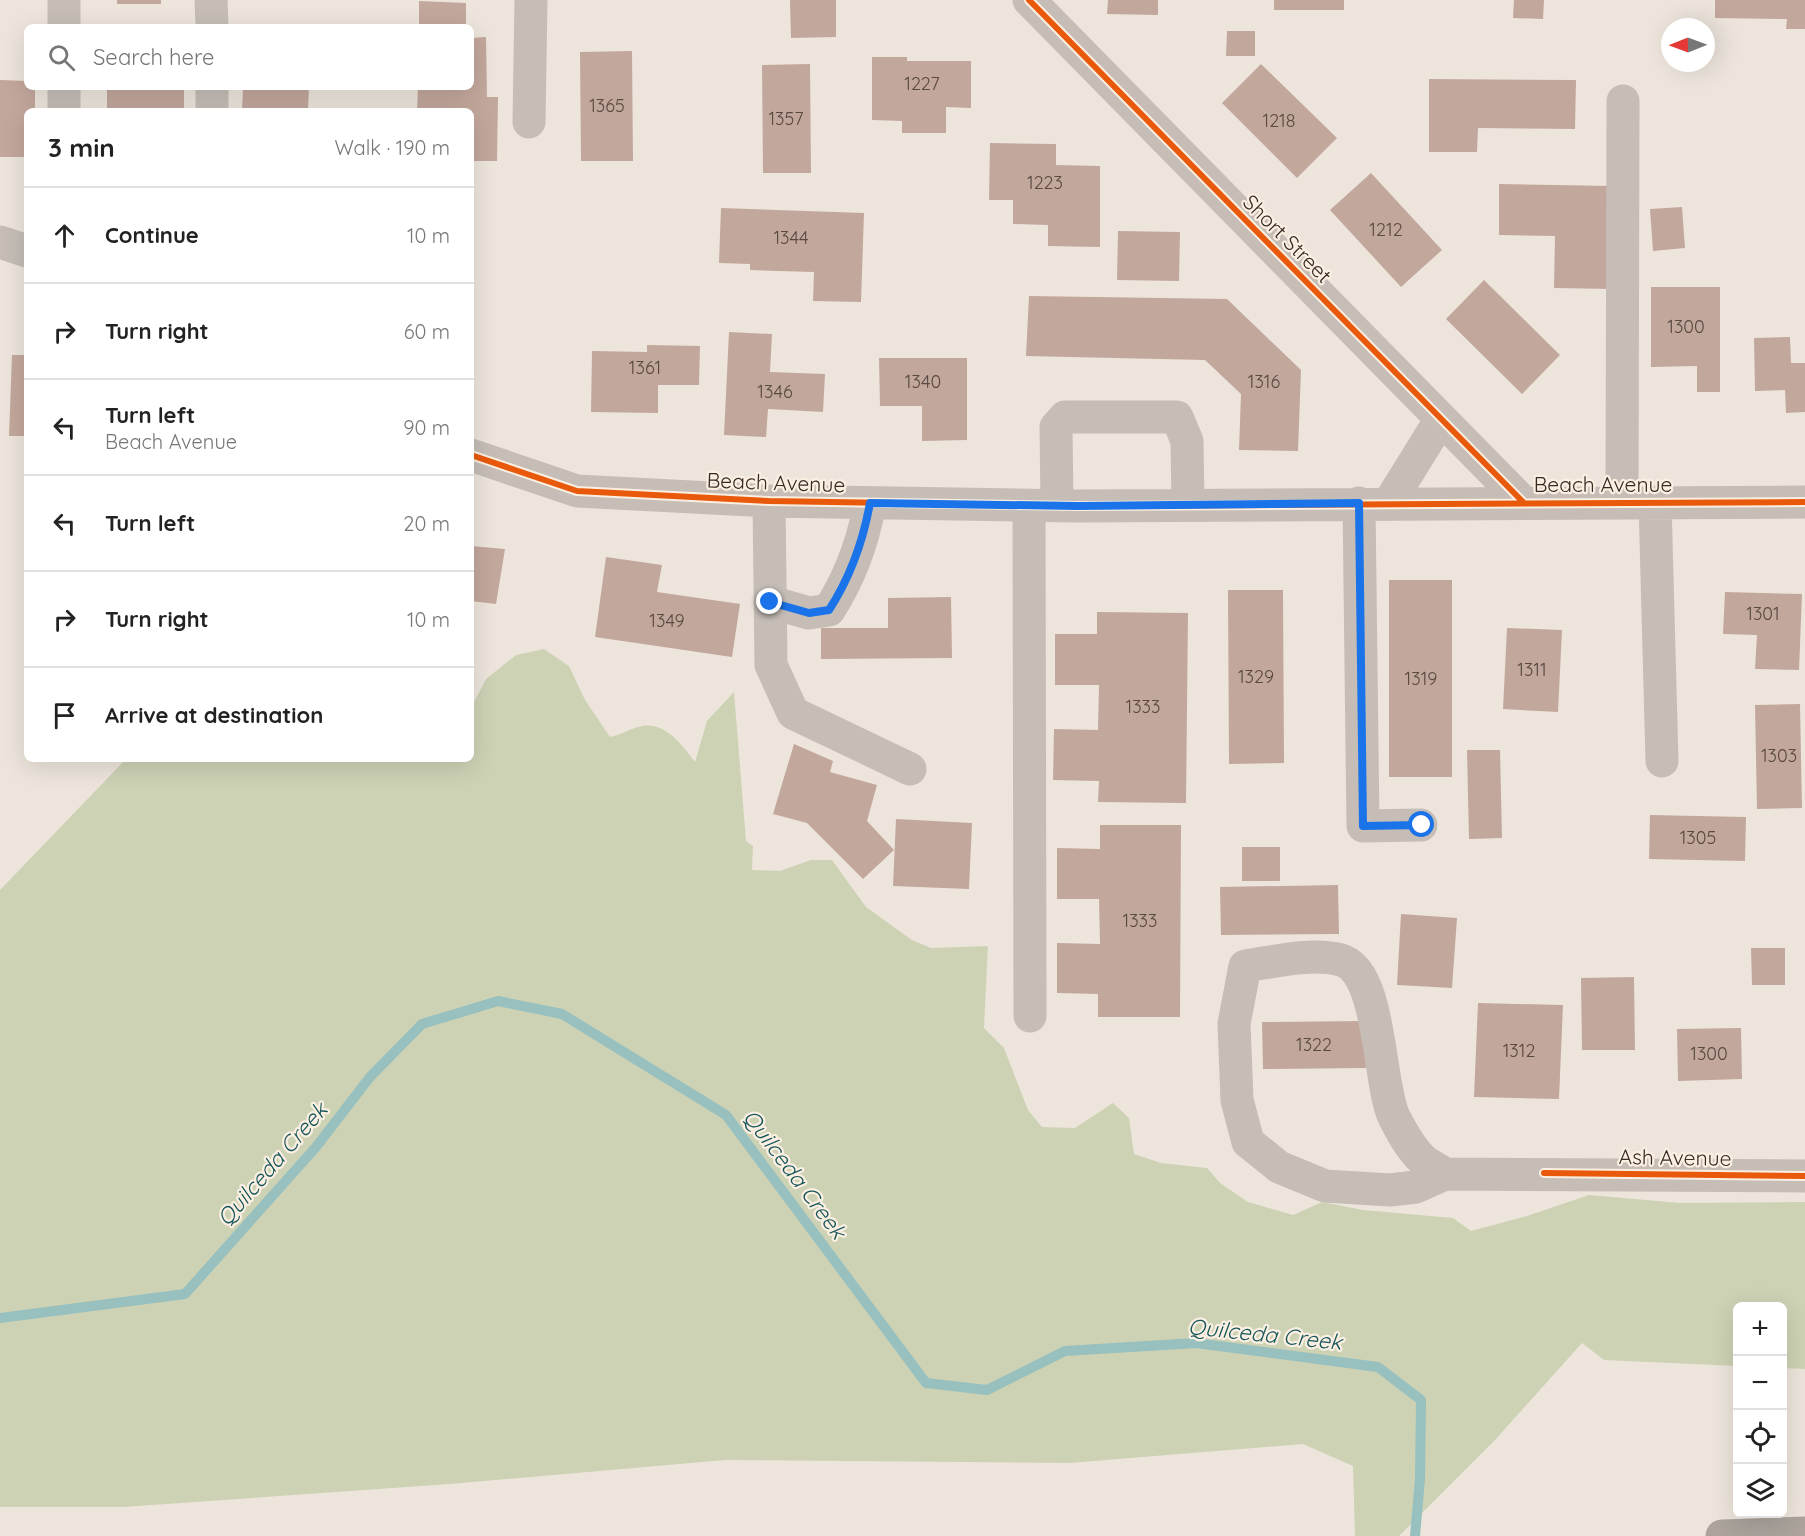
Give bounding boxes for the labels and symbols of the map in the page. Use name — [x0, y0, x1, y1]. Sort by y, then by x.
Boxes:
north arrow — [1661, 18, 1715, 72]
house number: 1227 — [904, 72, 940, 95]
house number: 1365 — [589, 94, 625, 117]
house number: 1357 — [768, 107, 804, 130]
house number: 1218 — [1262, 109, 1296, 132]
house number: 1223 — [1027, 171, 1063, 194]
street label: Short Street — [1238, 189, 1337, 288]
house number: 1212 — [1369, 218, 1403, 241]
house number: 1344 — [773, 226, 809, 249]
house number: 1300 — [1667, 315, 1705, 338]
house number: 1361 — [629, 356, 661, 379]
house number: 1340 — [905, 370, 941, 393]
house number: 1316 — [1248, 370, 1281, 393]
house number: 1346 — [757, 380, 793, 403]
street label: Beach Avenue — [706, 467, 846, 497]
street label: Beach Avenue — [1534, 471, 1672, 497]
route end — [756, 588, 782, 614]
house number: 1301 — [1746, 602, 1780, 625]
house number: 1349 — [649, 609, 685, 632]
house number: 1311 — [1517, 658, 1547, 681]
house number: 1329 — [1238, 665, 1274, 688]
house number: 1319 — [1405, 667, 1437, 690]
house number: 1333 — [1126, 695, 1160, 718]
house number: 1303 — [1761, 744, 1797, 767]
route start — [1408, 811, 1434, 837]
house number: 1305 — [1680, 826, 1716, 849]
house number: 1333 — [1123, 909, 1157, 932]
house number: 1322 — [1296, 1033, 1332, 1056]
house number: 1312 — [1503, 1039, 1535, 1062]
house number: 1300 — [1690, 1042, 1728, 1065]
water label: Quilceda Creek — [211, 1095, 335, 1232]
water label: Quilceda Creek — [737, 1104, 854, 1246]
street label: Ash Avenue — [1618, 1143, 1732, 1171]
water label: Quilceda Creek — [1187, 1312, 1346, 1356]

